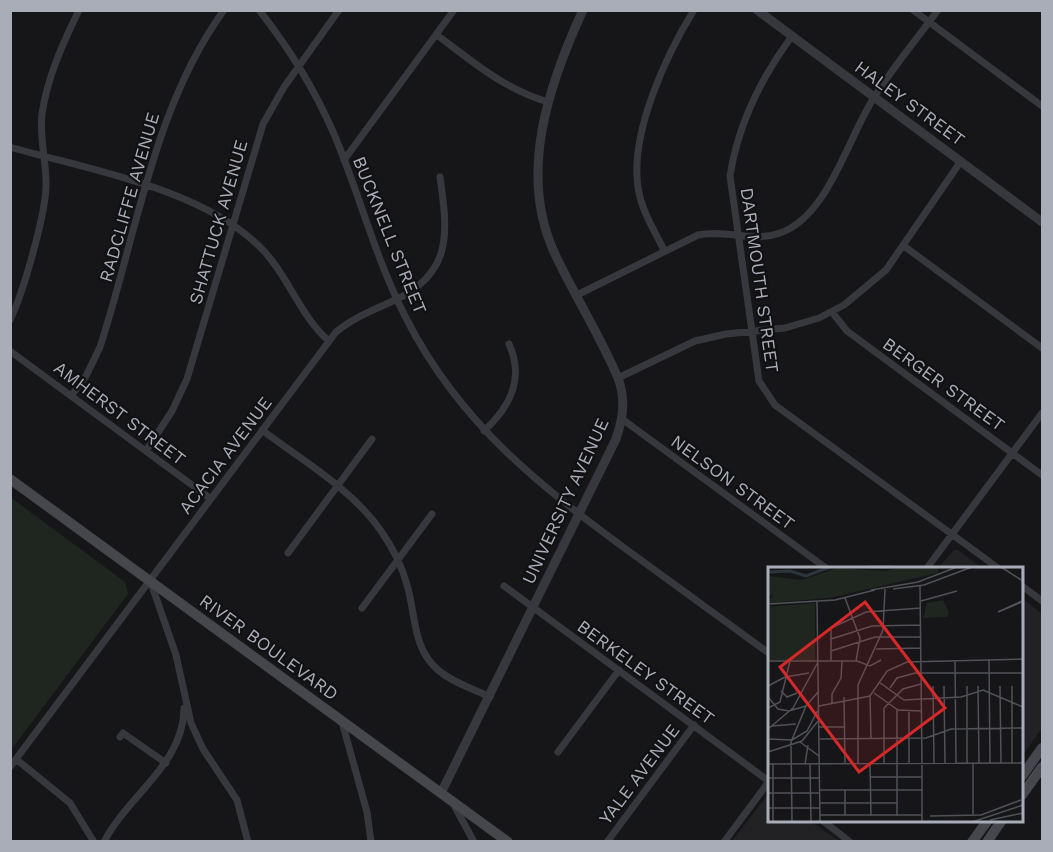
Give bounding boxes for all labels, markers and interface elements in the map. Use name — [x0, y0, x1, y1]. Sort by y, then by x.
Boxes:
street label: HALEY STREET — [851, 56, 969, 150]
street label: RADCLIFFE AVENUE — [95, 110, 163, 284]
street label: SHATTUCK AVENUE — [184, 137, 252, 307]
street label: BUCKNELL STREET — [349, 153, 431, 317]
street label: DARTMOUTH STREET — [737, 186, 783, 374]
street label: BERGER STREET — [879, 333, 1009, 435]
street label: AMHERST STREET — [50, 357, 190, 469]
street label: ACACIA AVENUE — [174, 392, 276, 518]
street label: UNIVERSITY AVENUE — [517, 415, 613, 587]
street label: NELSON STREET — [667, 430, 799, 534]
inset map — [768, 567, 1023, 822]
street label: RIVER BOULEVARD — [196, 590, 342, 704]
street label: BERKELEY STREET — [573, 615, 719, 729]
street label: YALE AVENUE — [594, 720, 684, 828]

